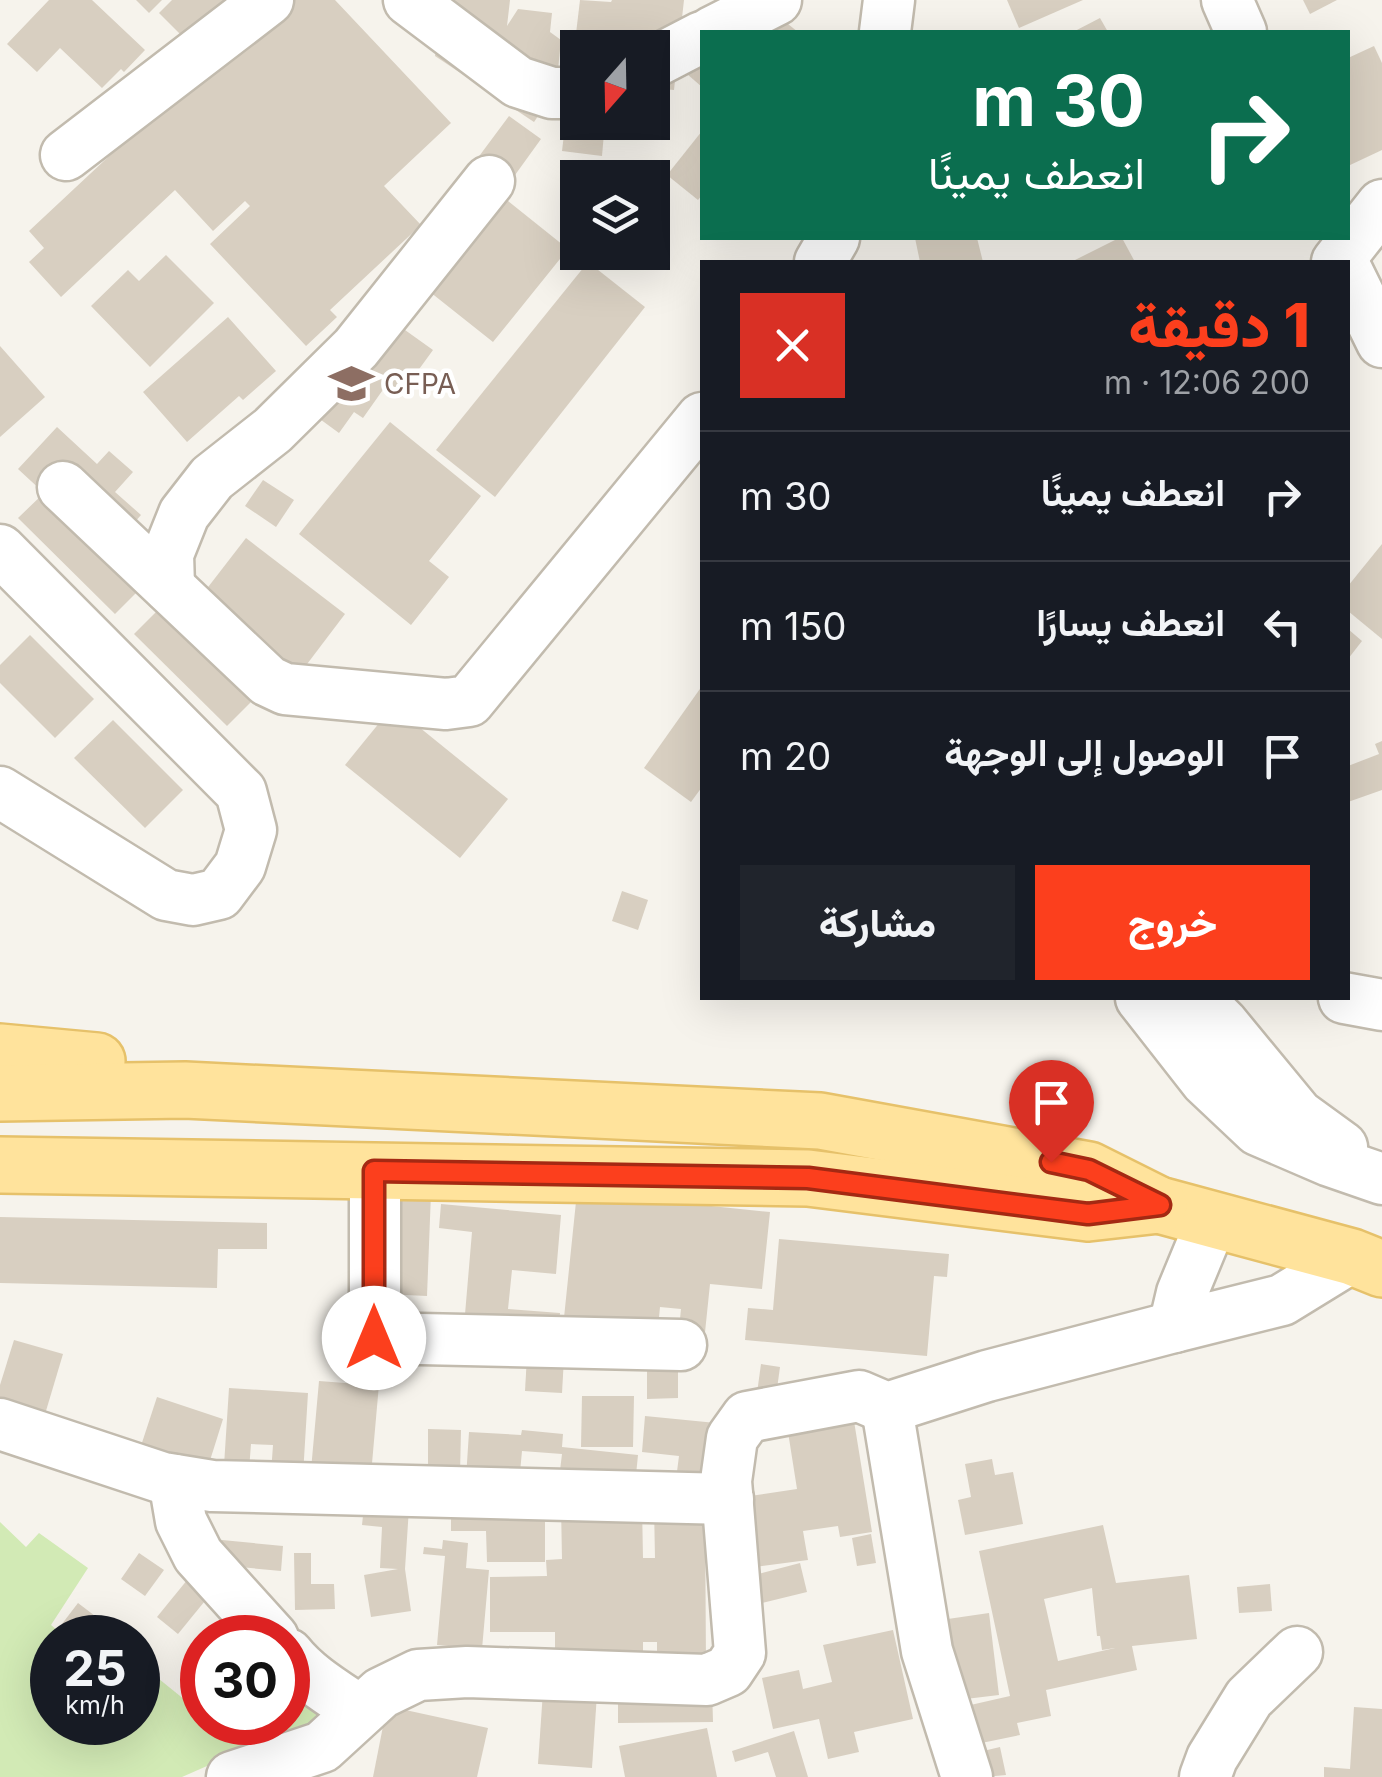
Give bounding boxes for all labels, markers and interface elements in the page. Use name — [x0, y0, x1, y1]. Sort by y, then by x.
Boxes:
north arrow — [560, 30, 670, 140]
map controls — [560, 30, 670, 270]
text: 30 m — [972, 58, 1145, 143]
icon: right — [1180, 70, 1310, 200]
text: انعطف يمينًا — [928, 145, 1145, 200]
button: layers — [560, 160, 670, 270]
text: 1 دقيقة — [1128, 289, 1310, 361]
button: close — [740, 293, 845, 398]
school or university icon: CFPA — [327, 360, 375, 408]
text: 200 m · 12:06 — [1104, 363, 1310, 402]
place label: CFPA — [384, 367, 456, 401]
text: انعطف يمينًا — [1041, 469, 1225, 515]
icon: right — [1255, 469, 1310, 524]
text: 30 m — [740, 473, 831, 519]
text: انعطف يسارًا — [1036, 599, 1225, 645]
icon: left — [1255, 599, 1310, 654]
text: 150 m — [740, 603, 847, 649]
text: الوصول إلى الوجهة — [944, 729, 1225, 775]
icon: arrive — [1255, 729, 1310, 784]
text: 20 m — [740, 733, 831, 779]
button: مشاركة — [740, 865, 1015, 980]
button: خروج — [1035, 865, 1310, 980]
pin — [1009, 1060, 1094, 1163]
icon: arrive — [1024, 1075, 1079, 1130]
position arrow — [322, 1286, 426, 1390]
speed limit sign: 30 — [180, 1615, 310, 1745]
text: 25 — [63, 1638, 127, 1698]
text: km/h — [65, 1690, 125, 1720]

